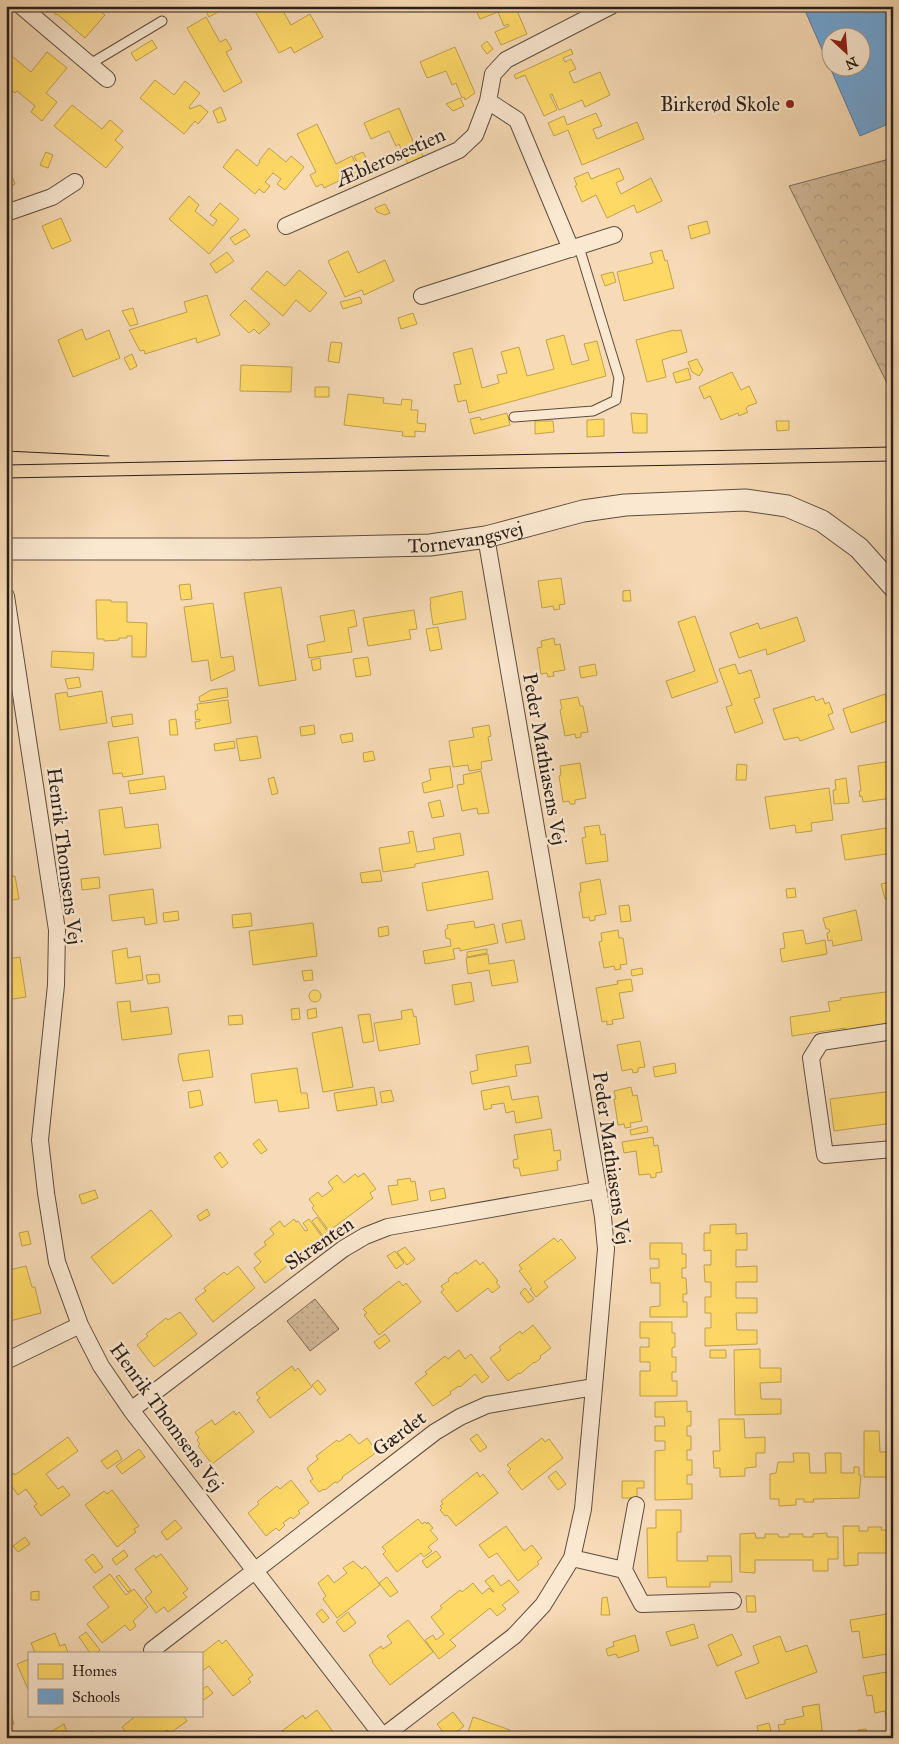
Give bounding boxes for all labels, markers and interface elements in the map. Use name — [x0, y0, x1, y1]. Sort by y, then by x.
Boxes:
north arrow — [822, 28, 872, 78]
text: N — [842, 53, 861, 74]
place label: Birkerød Skole — [660, 92, 780, 116]
marker: Birkerød Skole — [784, 98, 796, 110]
street label: Æblerosestien — [330, 122, 449, 192]
street label: Tornevangsvej — [407, 516, 526, 557]
street label: Peder Mathiasens Vej — [518, 671, 572, 847]
street label: Henrik Thomsens Vej — [42, 766, 88, 946]
street label: Peder Mathiasens Vej — [588, 1070, 636, 1246]
street label: Skrænten — [280, 1211, 358, 1275]
street label: Henrik Thomsens Vej — [105, 1338, 229, 1496]
street label: Gærdet — [368, 1405, 430, 1461]
legend — [28, 1652, 202, 1716]
text: Homes — [72, 1662, 117, 1680]
text: Schools — [72, 1688, 120, 1706]

